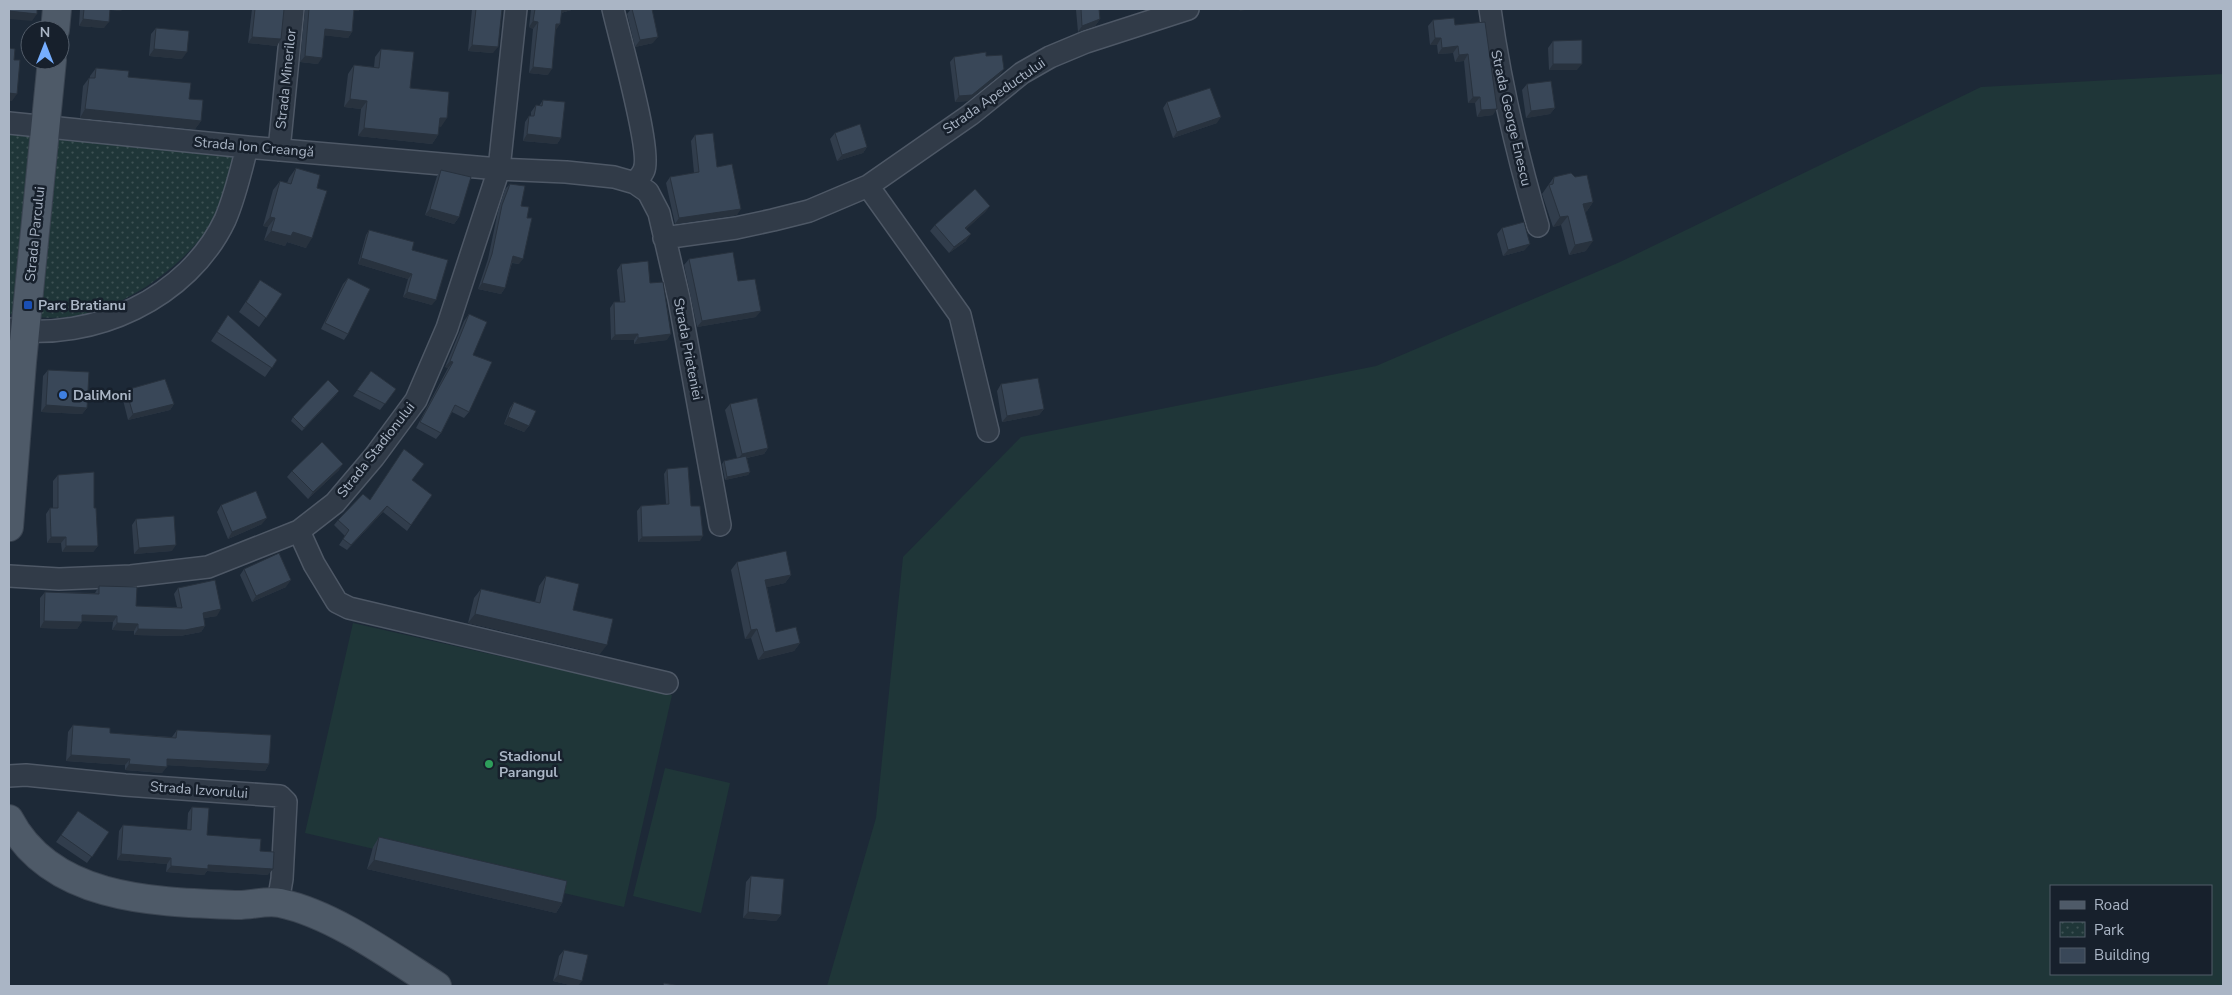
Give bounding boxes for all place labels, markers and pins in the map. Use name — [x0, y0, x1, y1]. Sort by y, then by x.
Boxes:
place label: Parc Bratianu — [38, 296, 126, 315]
marker: Parc Bratianu — [22, 299, 34, 311]
place label: DaliMoni — [73, 386, 131, 405]
marker: DaliMoni — [57, 389, 69, 401]
place label: Stadionul Parangul — [499, 747, 562, 782]
marker: Stadionul Parangul — [483, 758, 495, 770]

